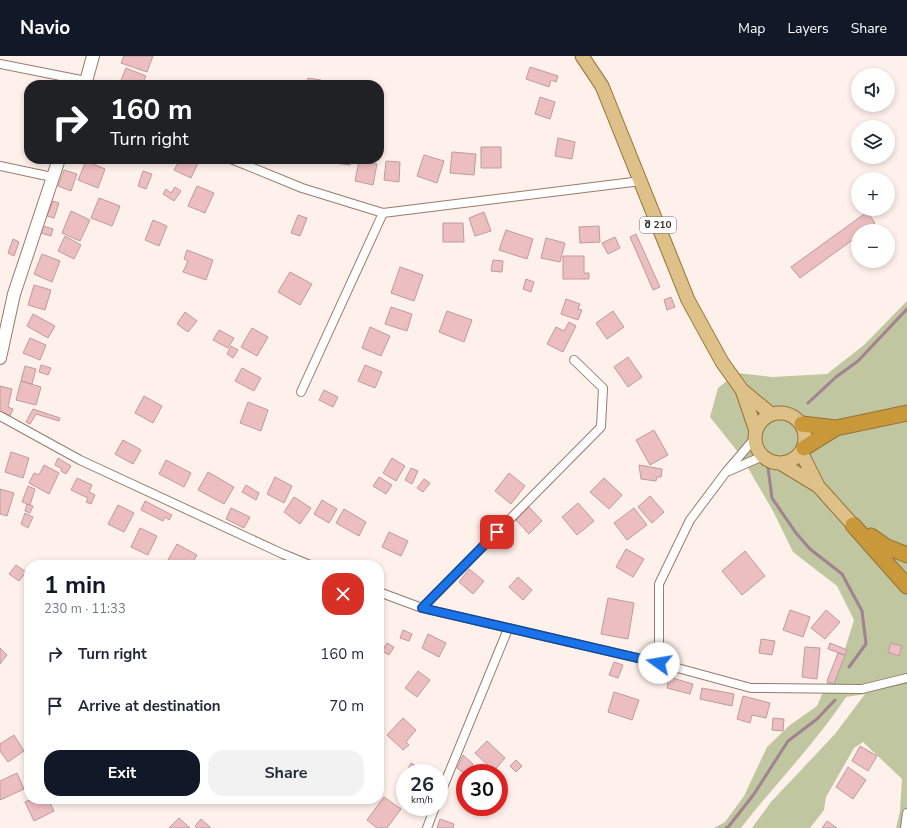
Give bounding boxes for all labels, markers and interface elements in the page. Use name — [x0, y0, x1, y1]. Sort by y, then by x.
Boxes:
text: Navio — [20, 15, 70, 41]
text: Map — [738, 19, 765, 38]
text: Layers — [787, 19, 829, 38]
text: Share — [851, 19, 887, 38]
map controls — [851, 68, 895, 268]
button: sound — [851, 68, 895, 112]
text: 160 m — [110, 91, 193, 129]
icon: right — [44, 96, 96, 148]
button: layers — [851, 120, 895, 164]
text: Turn right — [110, 127, 189, 151]
button: + — [851, 172, 895, 216]
road number: შ 210 — [640, 217, 676, 233]
button: − — [851, 224, 895, 268]
pin — [480, 515, 514, 549]
icon: arrive — [486, 521, 508, 543]
text: 1 min — [44, 569, 106, 601]
button: close — [322, 573, 364, 615]
text: 230 m · 11:33 — [44, 600, 126, 618]
position arrow — [638, 642, 680, 684]
icon: right — [44, 643, 66, 665]
text: Turn right — [78, 644, 147, 664]
text: 160 m — [320, 644, 364, 664]
icon: arrive — [44, 695, 66, 717]
text: Arrive at destination — [78, 696, 221, 716]
text: 70 m — [329, 696, 364, 716]
button: Exit — [44, 750, 200, 796]
button: Share — [208, 750, 364, 796]
speed limit sign: 30 — [456, 764, 508, 816]
text: 26 — [410, 771, 434, 798]
text: km/h — [411, 793, 433, 807]

